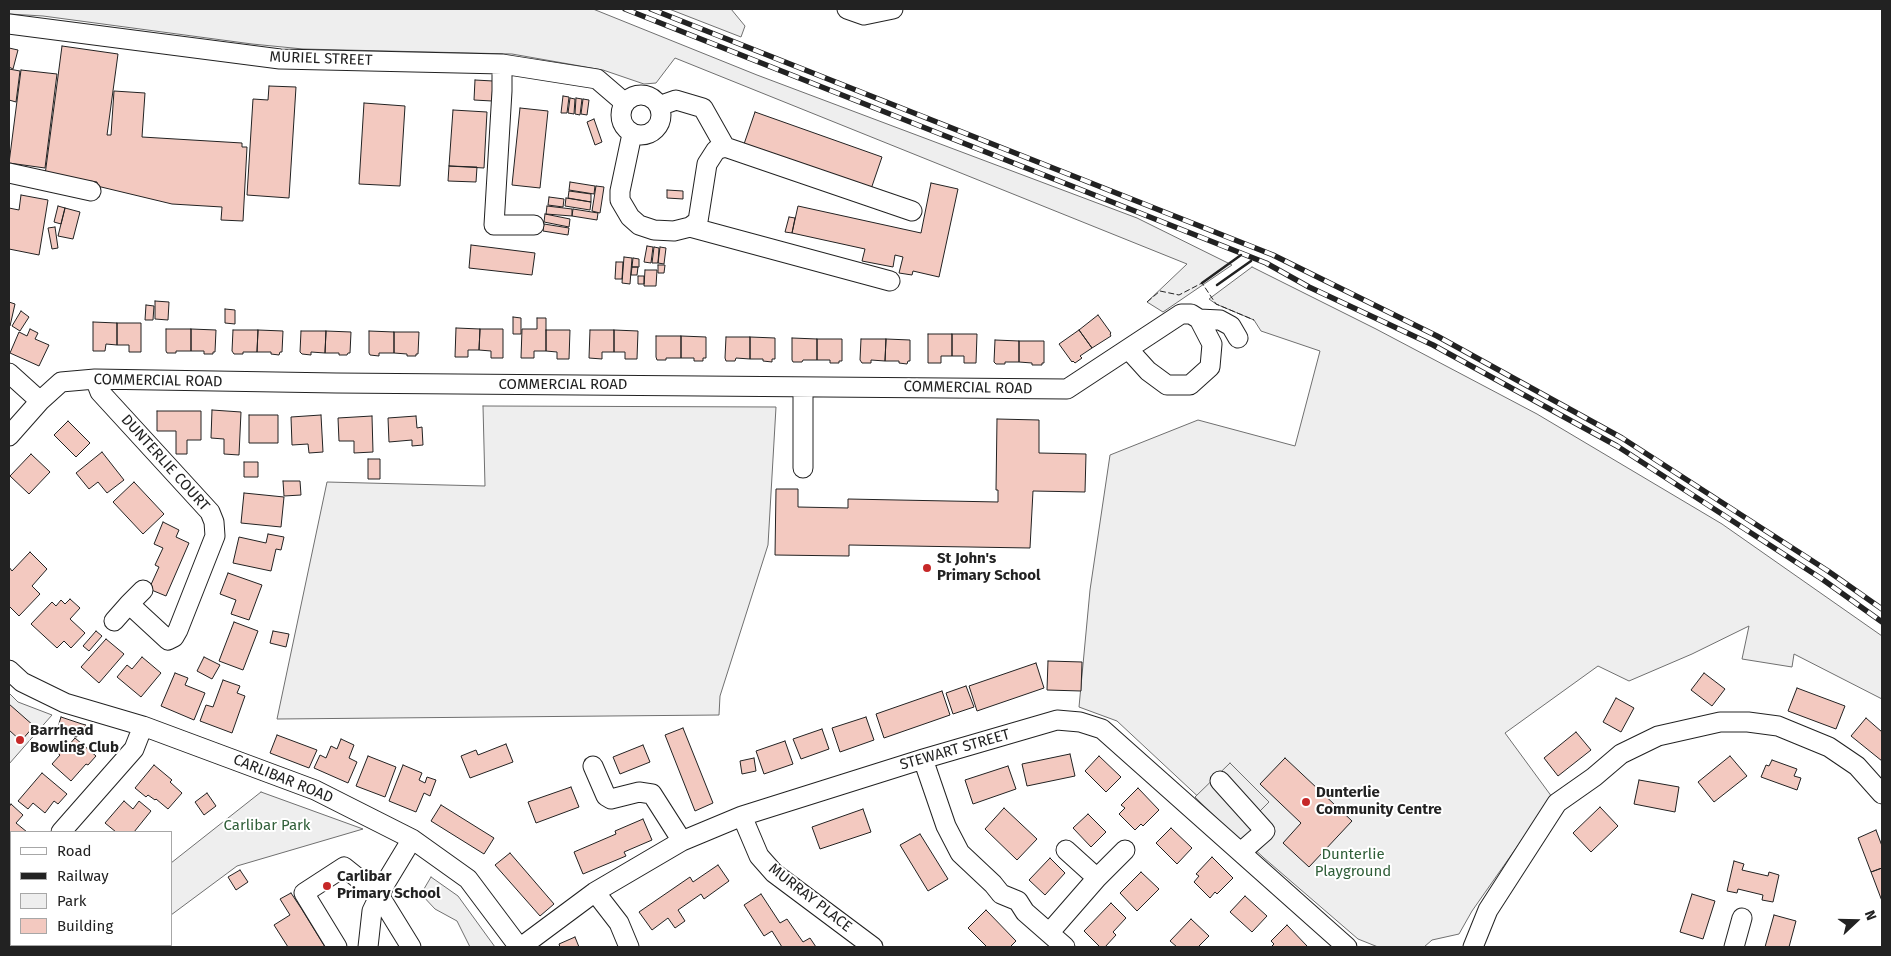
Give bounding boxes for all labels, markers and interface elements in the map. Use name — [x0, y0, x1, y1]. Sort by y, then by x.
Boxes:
street label: MURIEL STREET — [269, 48, 373, 70]
street label: COMMERCIAL ROAD — [93, 371, 223, 391]
street label: COMMERCIAL ROAD — [499, 376, 627, 394]
street label: COMMERCIAL ROAD — [903, 378, 1033, 398]
street label: DUNTERLIE COURT — [117, 411, 213, 515]
place label: St John's Primary School — [937, 550, 1041, 585]
marker: St John's Primary School — [921, 562, 933, 574]
place label: Barrhead Bowling Club — [30, 722, 119, 757]
street label: STEWART STREET — [898, 726, 1012, 774]
marker: Barrhead Bowling Club — [14, 734, 26, 746]
street label: CARLIBAR ROAD — [230, 751, 336, 807]
place label: Dunterlie Community Centre — [1316, 784, 1442, 819]
marker: Dunterlie Community Centre — [1300, 796, 1312, 808]
park label: Carlibar Park — [223, 817, 311, 835]
legend — [10, 831, 172, 946]
text: Road — [57, 842, 92, 860]
park label: Dunterlie Playground — [1315, 846, 1391, 881]
street label: MURRAY PLACE — [765, 860, 855, 936]
text: Railway — [57, 867, 109, 885]
place label: Carlibar Primary School — [337, 868, 441, 903]
marker: Carlibar Primary School — [321, 880, 333, 892]
text: Park — [57, 892, 87, 910]
north arrow — [1831, 896, 1881, 946]
text: N — [1861, 908, 1880, 923]
text: Building — [57, 917, 113, 935]

